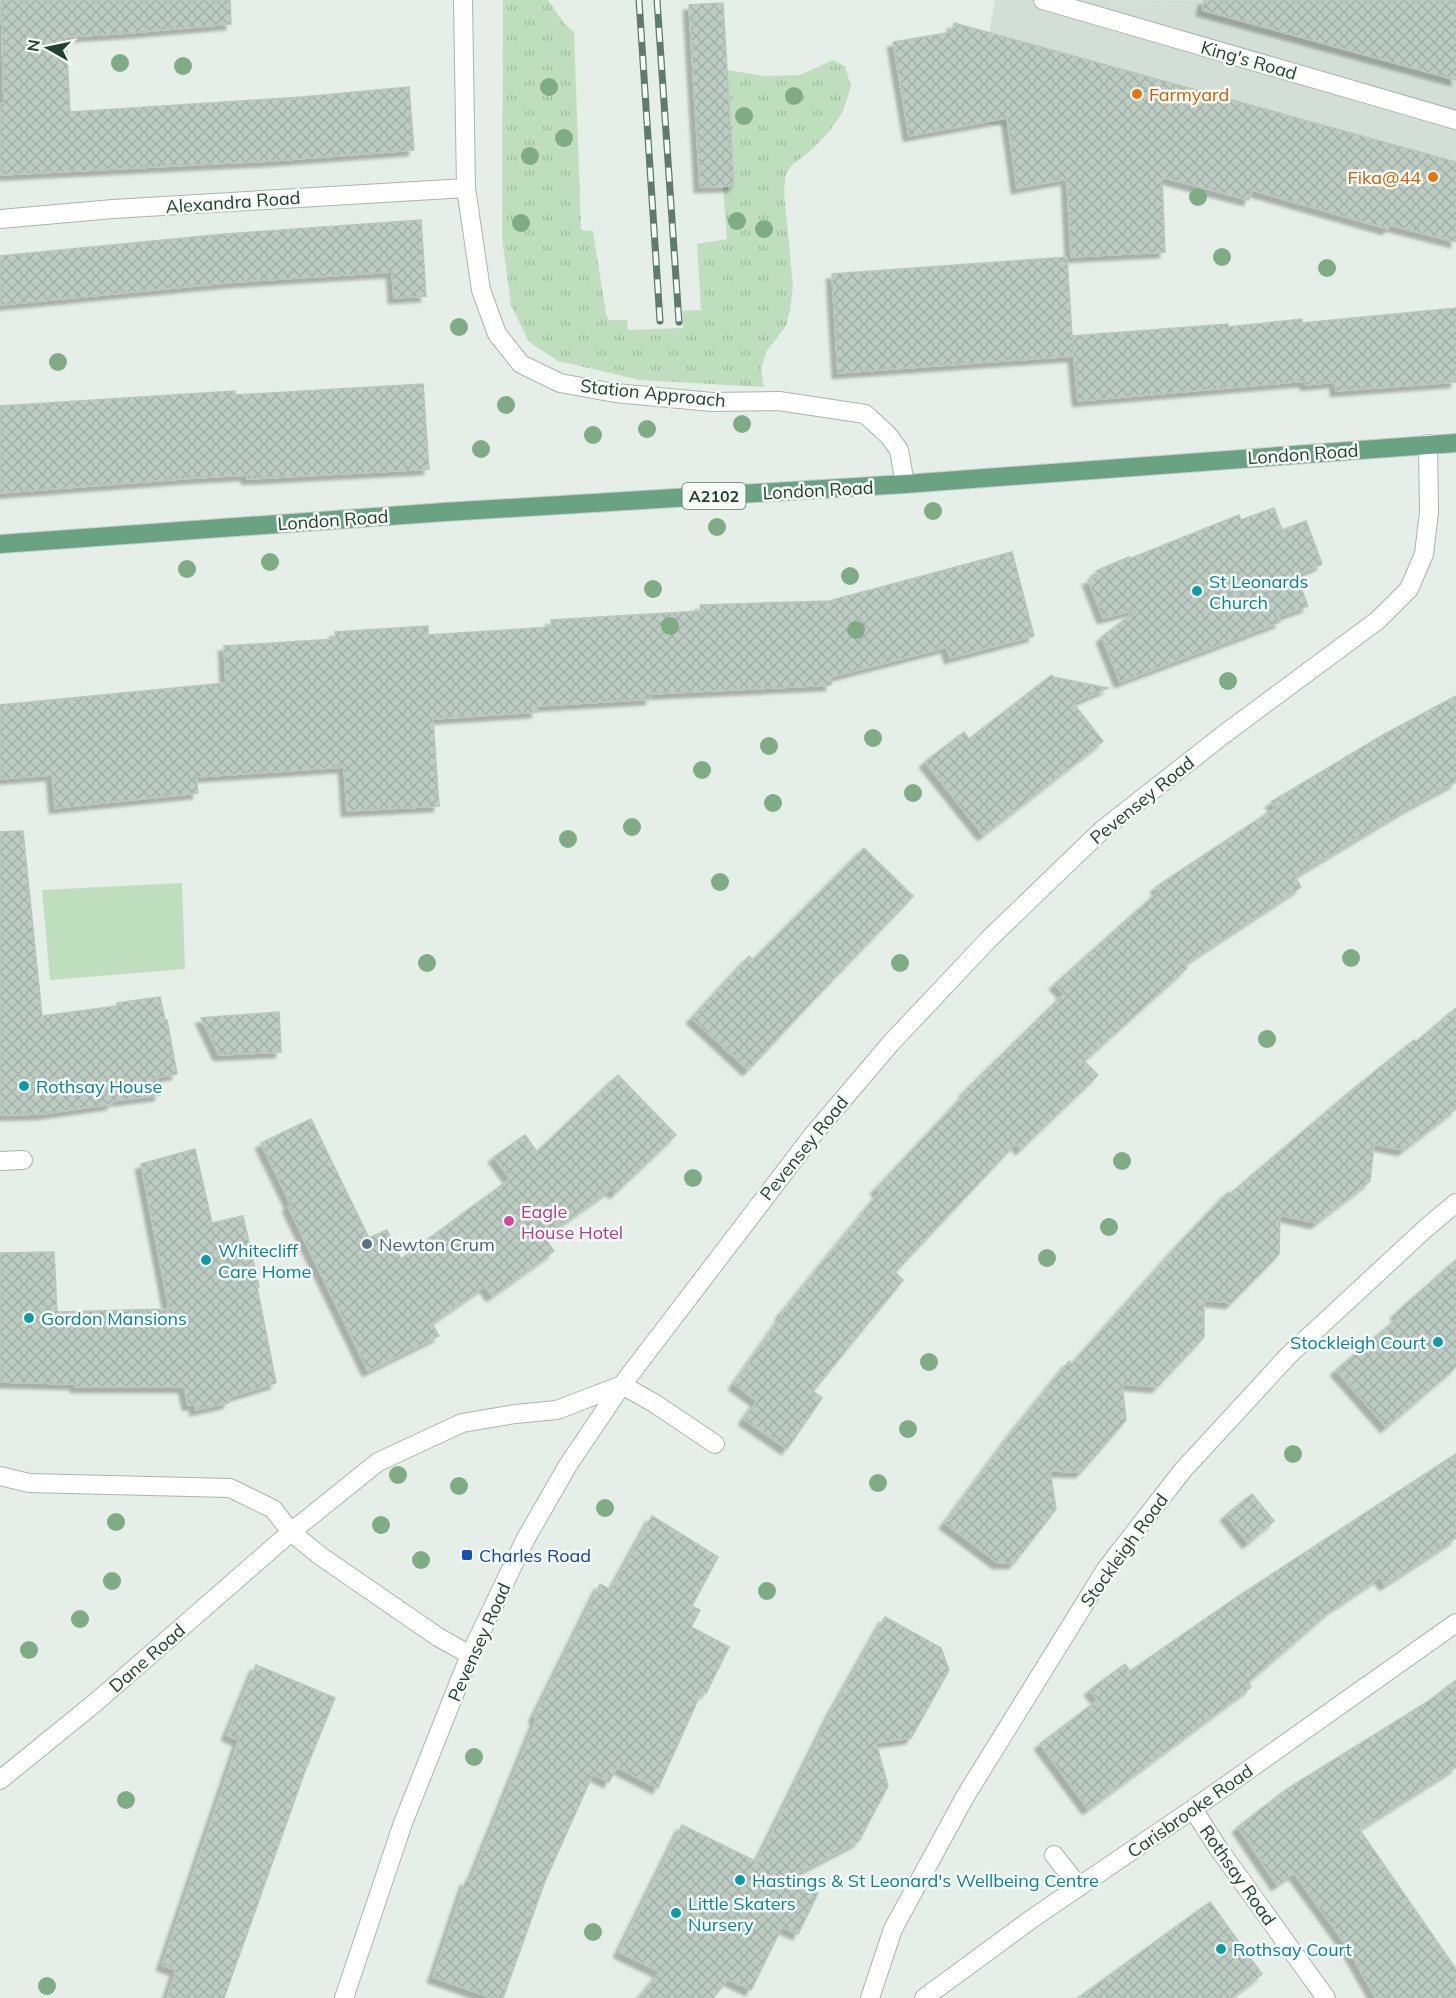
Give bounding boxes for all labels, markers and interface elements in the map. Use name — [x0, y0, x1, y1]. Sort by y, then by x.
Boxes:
north arrow — [18, 18, 78, 78]
street label: King's Road — [1198, 35, 1300, 85]
text: N — [22, 38, 44, 53]
place label: Farmyard — [1149, 83, 1229, 106]
marker: Farmyard — [1130, 87, 1144, 101]
place label: Fika@44 — [1348, 166, 1421, 189]
marker: Fika@44 — [1426, 170, 1440, 184]
street label: Alexandra Road — [165, 186, 301, 218]
street label: Station Approach — [579, 374, 727, 412]
street label: London Road — [1247, 439, 1359, 469]
street label: London Road — [762, 476, 874, 504]
road number: A2102 — [682, 483, 746, 509]
street label: London Road — [277, 505, 389, 535]
place label: St Leonards Church — [1209, 570, 1309, 614]
marker: St Leonards Church — [1190, 584, 1204, 598]
street label: Pevensey Road — [1085, 751, 1199, 849]
place label: Rothsay House — [36, 1075, 162, 1098]
marker: Rothsay House — [17, 1079, 31, 1093]
street label: Pevensey Road — [755, 1091, 853, 1205]
place label: Eagle House Hotel — [521, 1200, 623, 1244]
marker: Eagle House Hotel — [502, 1214, 516, 1228]
place label: Newton Crum — [379, 1233, 495, 1256]
marker: Newton Crum — [360, 1237, 374, 1251]
place label: Whitecliff Care Home — [218, 1239, 311, 1283]
marker: Whitecliff Care Home — [199, 1253, 213, 1267]
place label: Gordon Mansions — [41, 1307, 187, 1330]
marker: Gordon Mansions — [22, 1311, 36, 1325]
place label: Stockleigh Court — [1290, 1331, 1426, 1354]
marker: Stockleigh Court — [1431, 1335, 1445, 1349]
street label: Stockleigh Road — [1075, 1489, 1173, 1611]
place label: Charles Road — [479, 1544, 591, 1567]
marker: Charles Road — [460, 1548, 474, 1562]
street label: Pevensey Road — [443, 1579, 515, 1705]
street label: Dane Road — [104, 1619, 190, 1697]
street label: Carisbrooke Road — [1123, 1759, 1257, 1863]
street label: Rothsay Road — [1195, 1820, 1281, 1930]
place label: Hastings & St Leonard's Wellbeing Centre — [752, 1869, 1099, 1892]
marker: Hastings & St Leonard's Wellbeing Centre — [733, 1873, 747, 1887]
place label: Little Skaters Nursery — [688, 1892, 796, 1936]
marker: Little Skaters Nursery — [669, 1906, 683, 1920]
place label: Rothsay Court — [1233, 1938, 1352, 1961]
marker: Rothsay Court — [1214, 1942, 1228, 1956]

